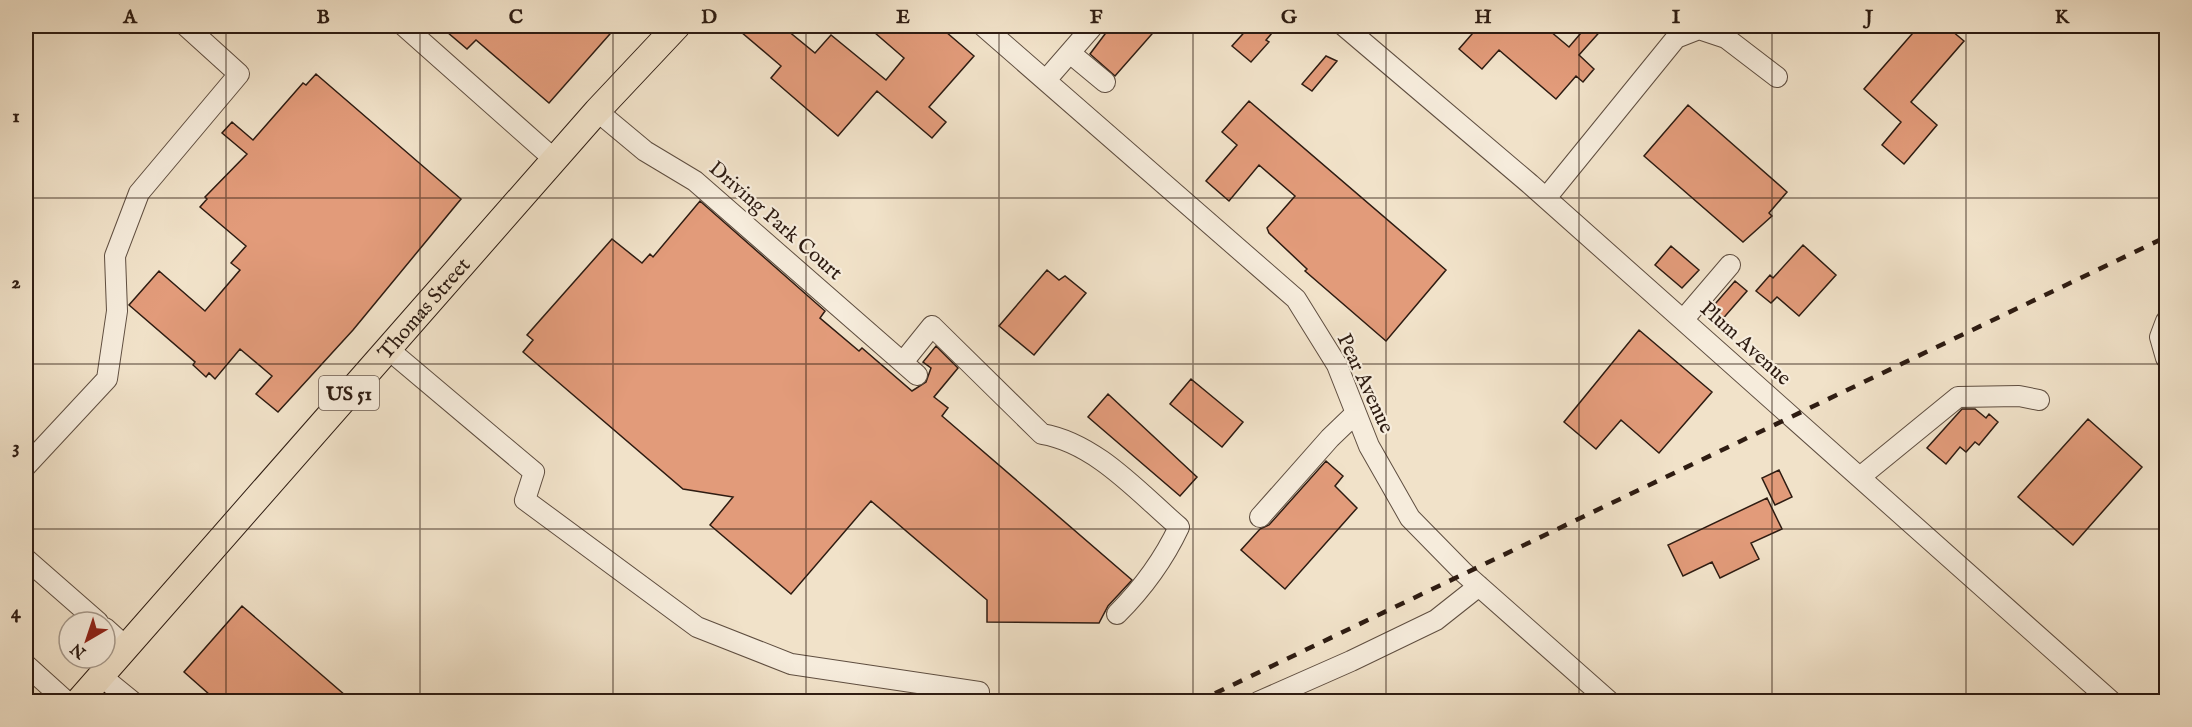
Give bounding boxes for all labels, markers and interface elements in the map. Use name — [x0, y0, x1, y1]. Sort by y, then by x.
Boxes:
text: A — [122, 5, 138, 30]
text: B — [316, 5, 330, 30]
text: C — [509, 5, 523, 30]
text: D — [701, 5, 717, 30]
text: E — [896, 5, 910, 30]
text: F — [1090, 5, 1103, 30]
text: G — [1281, 5, 1298, 30]
text: H — [1474, 5, 1492, 30]
text: I — [1672, 5, 1681, 30]
text: J — [1862, 5, 1874, 30]
text: K — [2055, 5, 2071, 30]
text: 1 — [12, 104, 20, 129]
street label: Driving Park Court — [702, 156, 848, 287]
street label: Thomas Street — [373, 253, 477, 366]
text: 2 — [11, 270, 21, 295]
street label: Plum Avenue — [1694, 296, 1797, 392]
street label: Pear Avenue — [1330, 329, 1400, 438]
road number: US 51 — [319, 376, 379, 410]
text: 3 — [12, 435, 20, 460]
text: 4 — [11, 600, 22, 625]
north arrow — [57, 610, 117, 670]
text: N — [67, 638, 91, 663]

